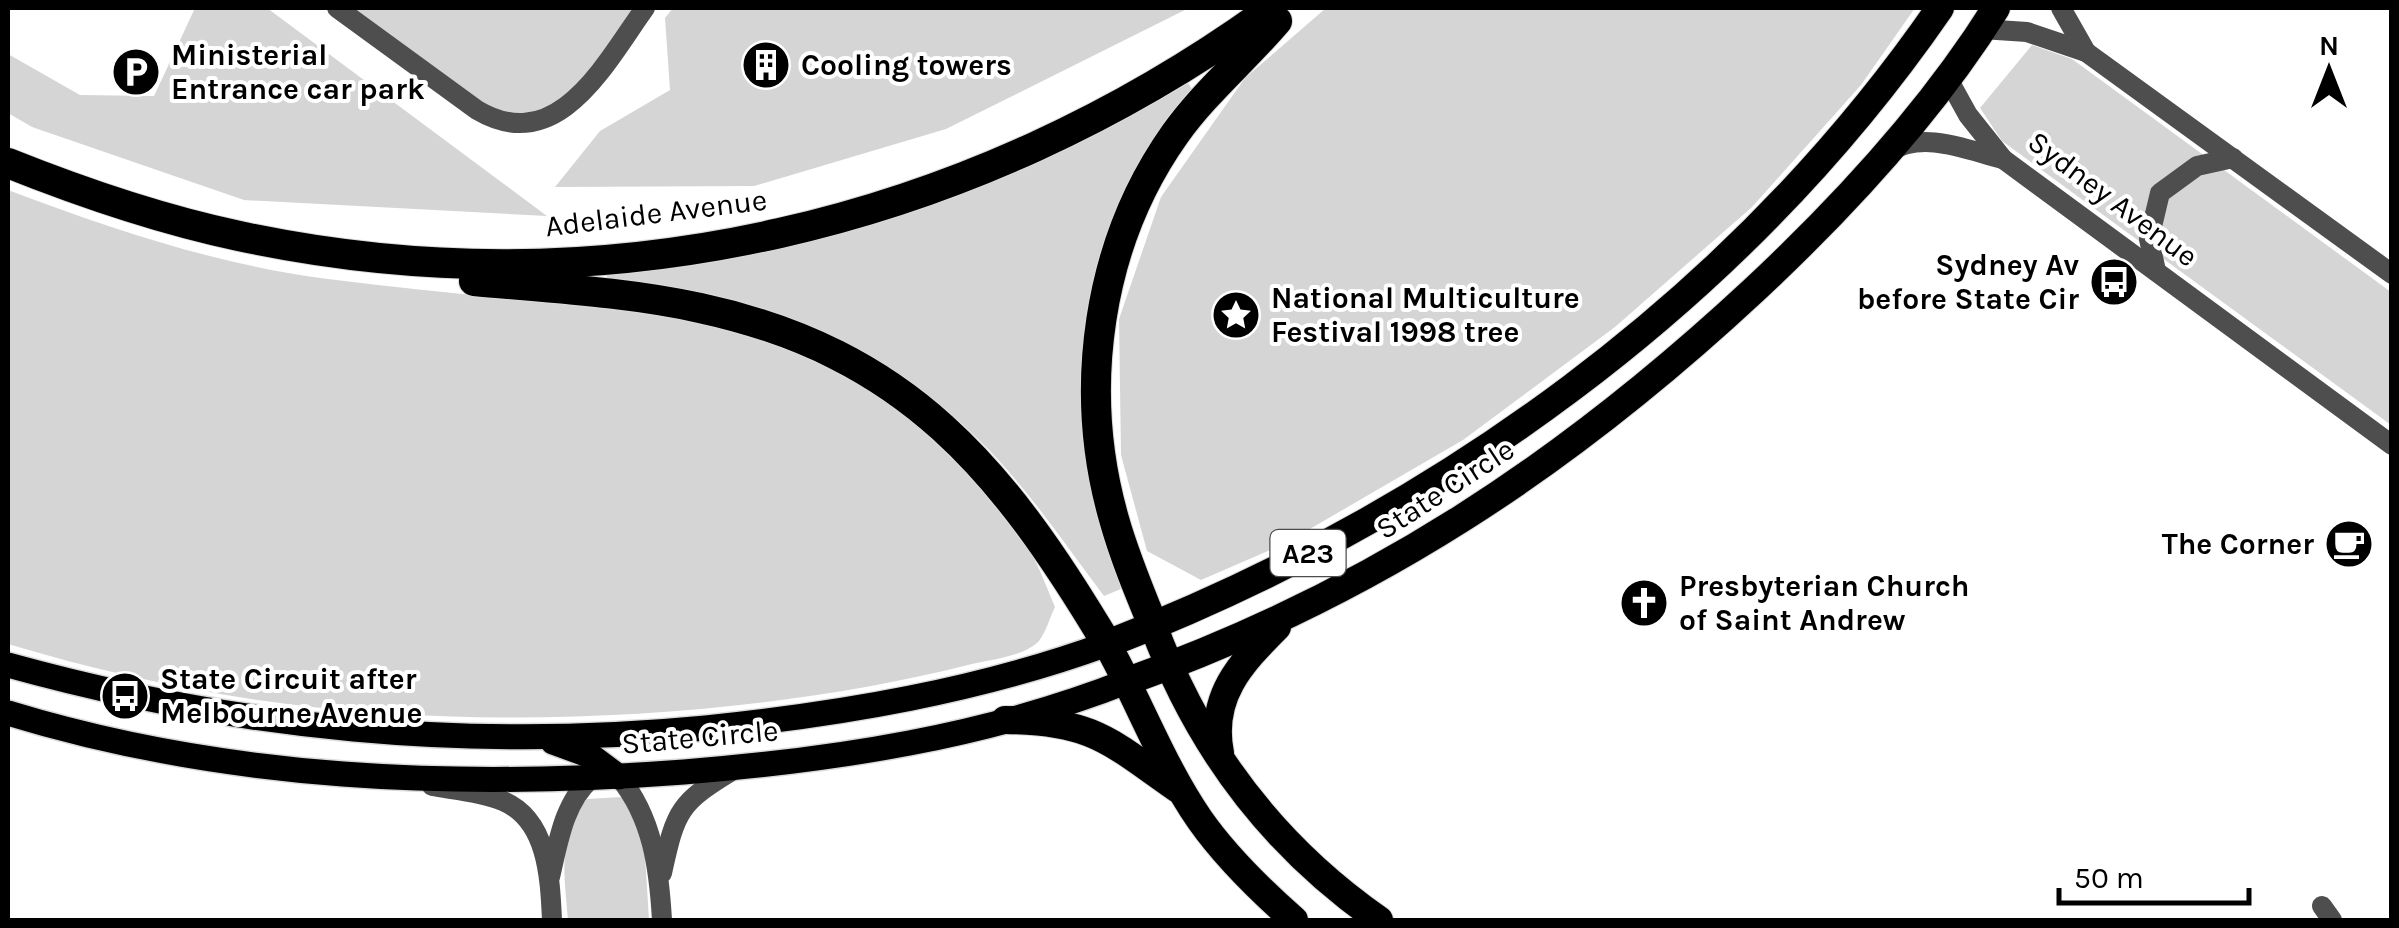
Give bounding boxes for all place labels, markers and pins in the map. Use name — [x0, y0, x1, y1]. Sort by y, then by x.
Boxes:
place label: Ministerial Entrance car park — [171, 37, 425, 107]
building icon: Cooling towers — [740, 39, 792, 91]
parking icon: Ministerial Entrance car park — [110, 46, 162, 98]
place label: Cooling towers — [801, 47, 1012, 83]
place label: Sydney Av before State Cir — [1857, 247, 2079, 317]
bus stop icon: Sydney Av before State Cir — [2088, 256, 2140, 308]
place label: National Multiculture Festival 1998 tree — [1271, 280, 1580, 350]
place icon: National Multiculture Festival 1998 tree — [1210, 289, 1262, 341]
cafe icon: The Corner — [2323, 518, 2375, 570]
place label: The Corner — [2162, 526, 2314, 562]
place label: Presbyterian Church of Saint Andrew — [1679, 568, 1969, 638]
church icon: Presbyterian Church of Saint Andrew — [1618, 577, 1670, 629]
place label: State Circuit after Melbourne Avenue — [160, 661, 422, 731]
bus stop icon: State Circuit after Melbourne Avenue — [99, 670, 151, 722]

